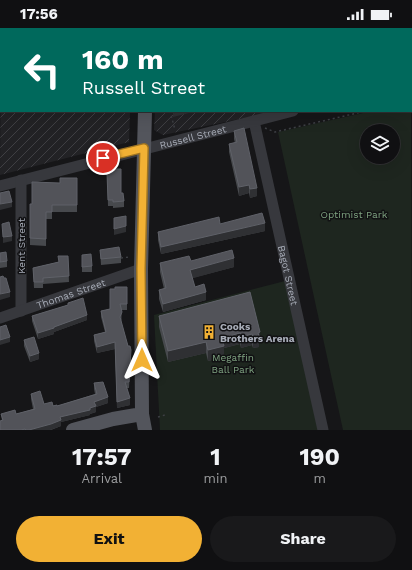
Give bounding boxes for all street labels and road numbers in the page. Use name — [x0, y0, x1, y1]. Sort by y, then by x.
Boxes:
street label: Russell Street — [158, 123, 228, 151]
street label: Kent Street — [16, 217, 27, 274]
street label: Bagot Street — [276, 244, 300, 307]
street label: Thomas Street — [35, 277, 108, 311]

